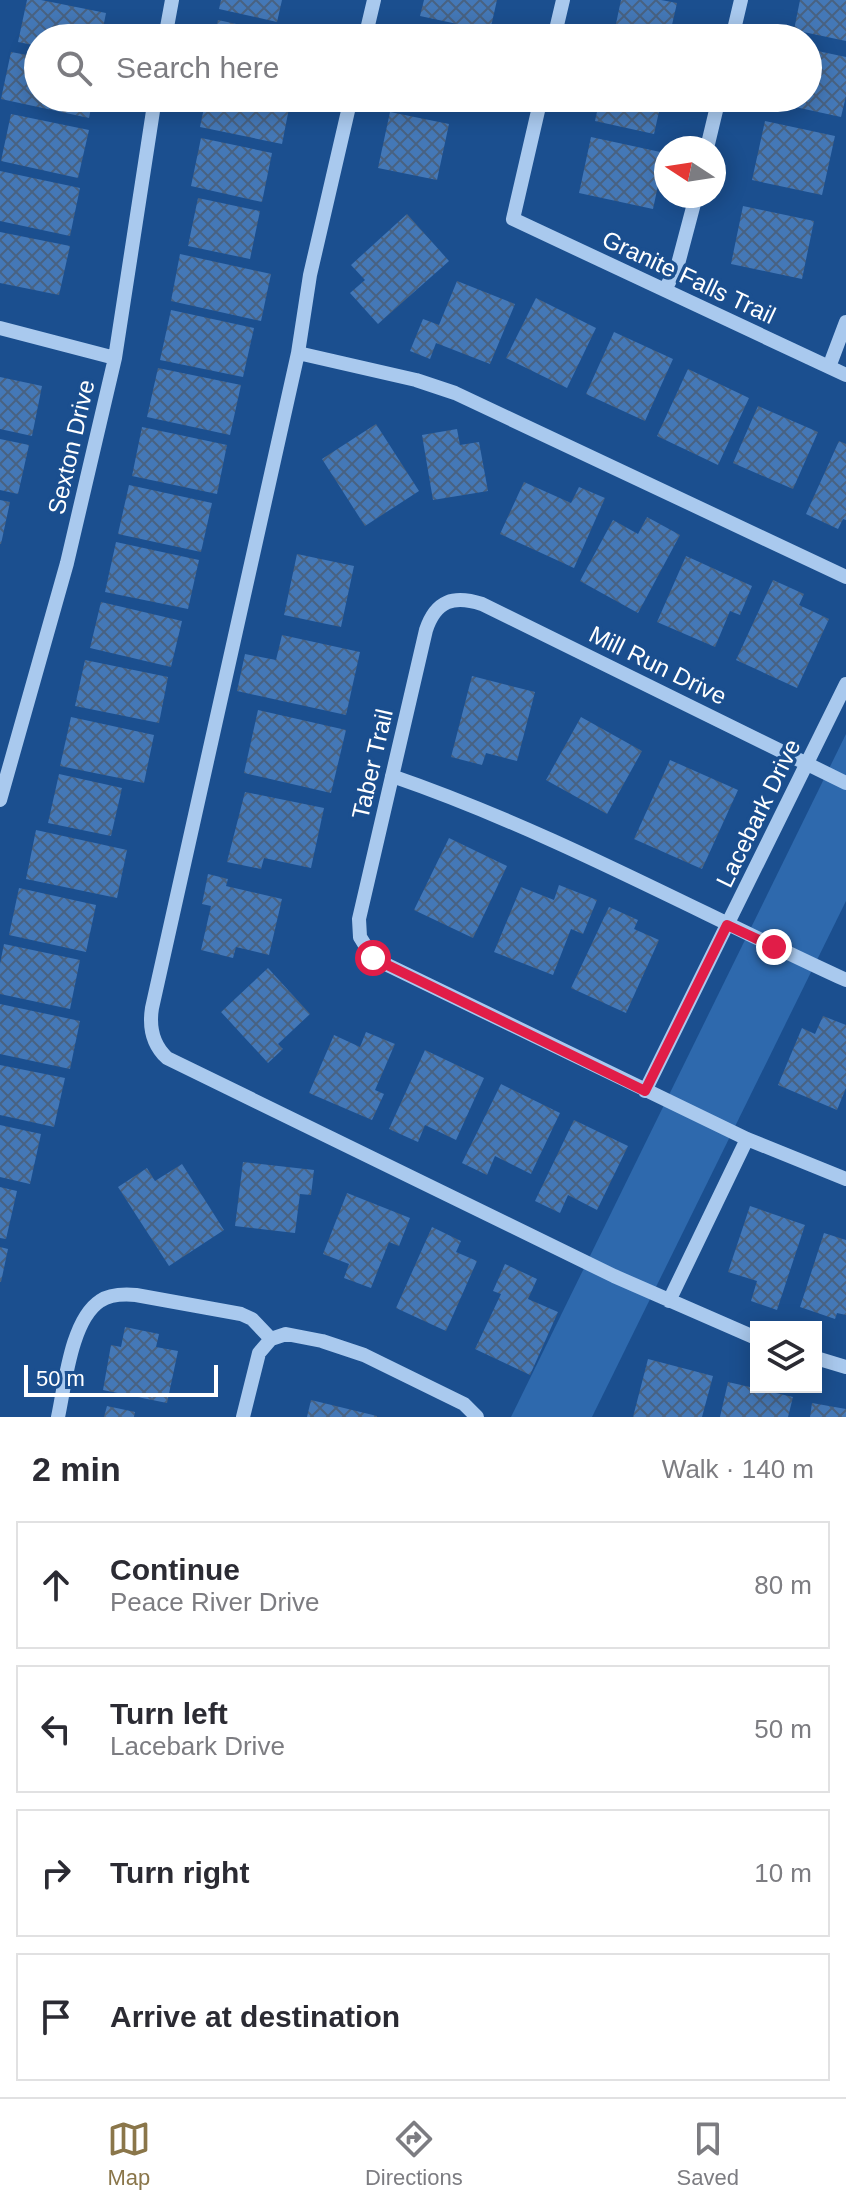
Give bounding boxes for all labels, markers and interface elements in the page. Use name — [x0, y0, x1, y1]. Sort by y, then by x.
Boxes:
search box — [24, 24, 822, 112]
icon: search — [52, 46, 96, 90]
text: Search here — [116, 51, 279, 84]
north arrow — [654, 136, 726, 208]
street label: Granite Falls Trail — [598, 225, 780, 329]
street label: Sexton Drive — [42, 377, 100, 517]
street label: Mill Run Drive — [585, 620, 731, 710]
street label: Taber Trail — [346, 706, 398, 822]
street label: Lacebark Drive — [710, 735, 806, 891]
route end — [756, 929, 792, 965]
route start — [355, 940, 391, 976]
map controls — [750, 1321, 822, 1393]
button: layers — [750, 1321, 822, 1393]
scale bar — [24, 1361, 218, 1397]
text: 50 m — [36, 1366, 85, 1391]
text: 2 min — [32, 1450, 121, 1488]
text: Walk · 140 m — [662, 1454, 814, 1484]
text: Continue — [110, 1553, 240, 1586]
icon: ahead — [34, 1563, 78, 1607]
text: 80 m — [754, 1570, 812, 1600]
text: Peace River Drive — [110, 1587, 320, 1617]
text: Turn left — [110, 1697, 228, 1730]
icon: left — [34, 1707, 78, 1751]
text: 50 m — [754, 1714, 812, 1744]
text: Lacebark Drive — [110, 1731, 285, 1761]
icon: right — [34, 1851, 78, 1895]
text: Turn right — [110, 1856, 249, 1889]
text: 10 m — [754, 1858, 812, 1888]
icon: arrive — [34, 1995, 78, 2039]
text: Arrive at destination — [110, 2000, 400, 2033]
tab: Map — [107, 2117, 151, 2191]
tab: Directions — [365, 2117, 463, 2191]
tab: Saved — [677, 2117, 739, 2191]

